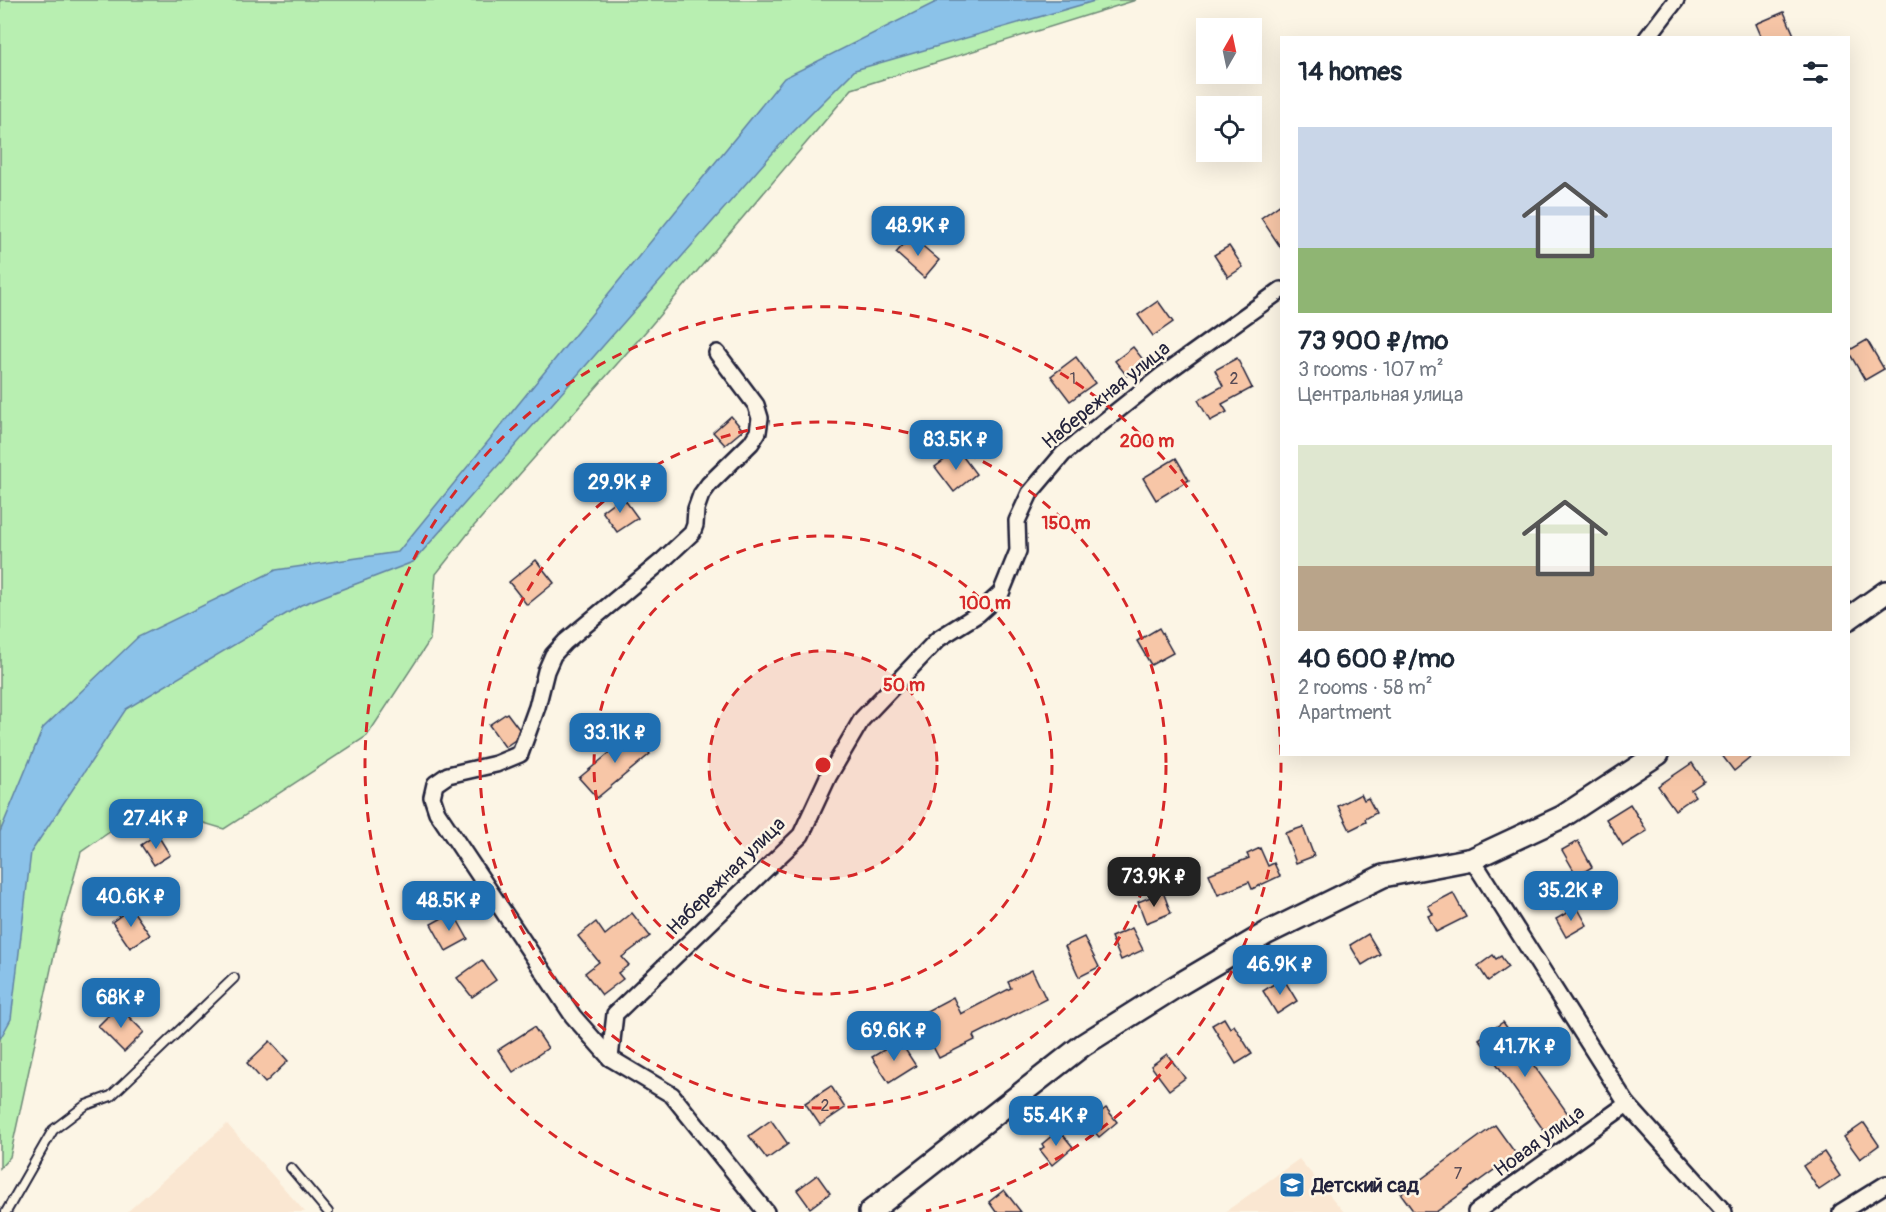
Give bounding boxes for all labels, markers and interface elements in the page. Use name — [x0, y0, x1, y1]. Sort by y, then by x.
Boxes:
north arrow — [1196, 18, 1262, 84]
map controls — [1196, 18, 1262, 162]
text: 14 homes — [1298, 56, 1402, 88]
icon: filters — [1799, 56, 1832, 89]
button: locate — [1196, 96, 1262, 162]
icon: home — [1511, 166, 1619, 274]
pin: 48.9K ₽ — [863, 206, 973, 257]
text: 48.9K ₽ — [886, 213, 950, 238]
text: 73 900 ₽/mo — [1298, 325, 1448, 357]
street label: Набережная улица — [1037, 336, 1175, 454]
text: 3 rooms · 107 m² — [1298, 357, 1444, 382]
house number: 1 — [1070, 369, 1076, 389]
house number: 2 — [1230, 369, 1239, 389]
text: Центральная улица — [1298, 382, 1463, 407]
pin: 83.5K ₽ — [901, 420, 1011, 471]
text: 83.5K ₽ — [924, 427, 988, 452]
text: 200 m — [1120, 430, 1174, 453]
pin: 29.9K ₽ — [565, 463, 675, 514]
text: 29.9K ₽ — [588, 470, 652, 495]
icon: home — [1511, 484, 1619, 592]
text: 150 m — [1042, 512, 1091, 535]
text: 100 m — [959, 592, 1011, 615]
text: 40 600 ₽/mo — [1298, 643, 1455, 675]
text: 50 m — [883, 674, 925, 697]
text: 2 rooms · 58 m² — [1298, 675, 1433, 700]
text: Apartment — [1298, 700, 1391, 725]
pin: 33.1K ₽ — [560, 713, 670, 764]
text: 33.1K ₽ — [584, 720, 646, 745]
centre of rings — [813, 755, 833, 775]
pin: 27.4K ₽ — [101, 799, 211, 850]
text: 27.4K ₽ — [123, 806, 189, 831]
street label: Набережная улица — [661, 811, 791, 941]
pin: 73.9K ₽ — [1099, 857, 1209, 908]
text: 73.9K ₽ — [1122, 864, 1186, 889]
pin: 35.2K ₽ — [1516, 871, 1626, 922]
pin: 40.6K ₽ — [76, 877, 186, 928]
text: 35.2K ₽ — [1538, 878, 1604, 903]
pin: 48.5K ₽ — [394, 881, 504, 932]
text: 40.6K ₽ — [96, 884, 166, 909]
text: 48.5K ₽ — [416, 888, 482, 913]
pin: 46.9K ₽ — [1225, 945, 1335, 996]
text: 46.9K ₽ — [1247, 952, 1313, 977]
pin: 68K ₽ — [79, 978, 163, 1029]
text: 68K ₽ — [96, 985, 146, 1010]
pin: 69.6K ₽ — [839, 1011, 949, 1062]
text: 69.6K ₽ — [861, 1018, 927, 1043]
pin: 41.7K ₽ — [1470, 1027, 1580, 1078]
text: 41.7K ₽ — [1494, 1034, 1556, 1059]
house number: 2 — [821, 1096, 830, 1116]
pin: 55.4K ₽ — [1001, 1096, 1111, 1147]
street label: Новая улица — [1489, 1100, 1589, 1182]
text: 55.4K ₽ — [1023, 1103, 1089, 1128]
house number: 7 — [1454, 1164, 1463, 1184]
school or university icon: Детский сад — [1277, 1170, 1307, 1200]
place label: Детский сад — [1311, 1173, 1420, 1198]

